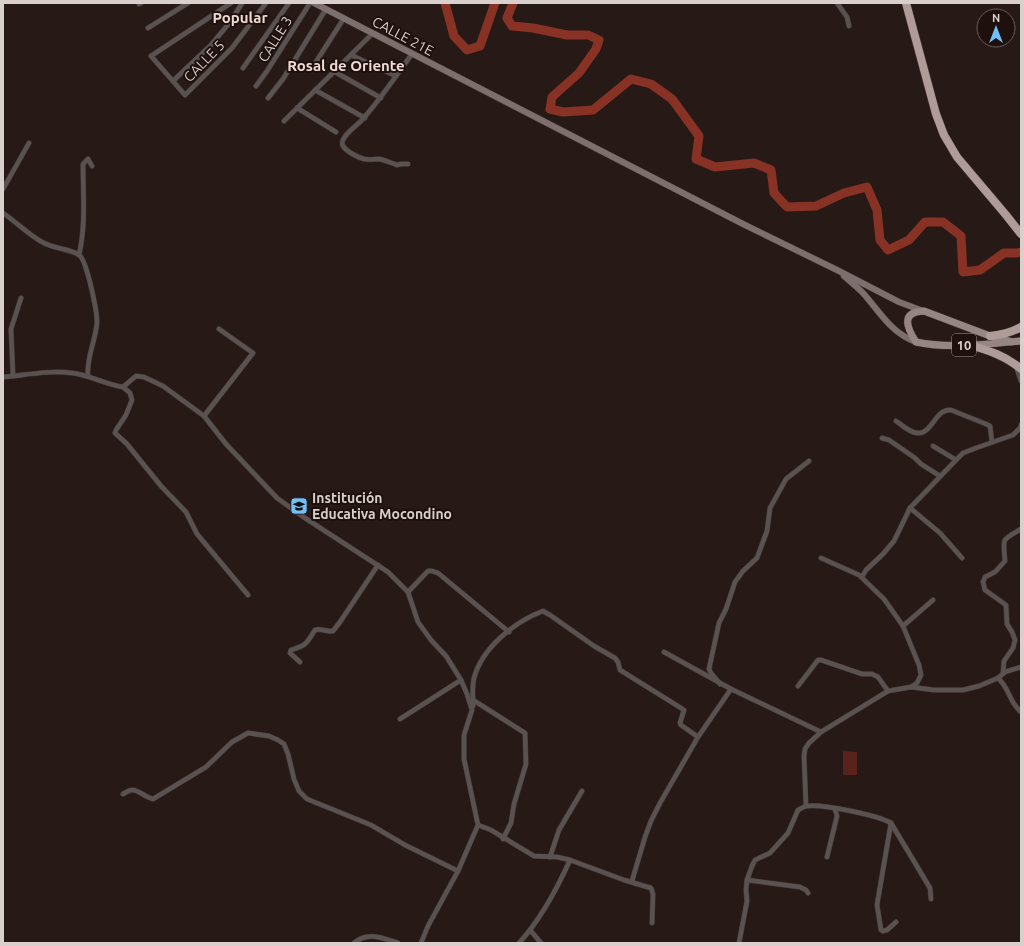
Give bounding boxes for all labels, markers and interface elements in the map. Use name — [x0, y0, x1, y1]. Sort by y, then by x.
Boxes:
north arrow — [976, 8, 1016, 48]
district label: Popular — [212, 9, 268, 26]
text: N — [992, 12, 1000, 24]
street label: CALLE 3 — [255, 13, 295, 65]
street label: CALLE 21E — [370, 13, 436, 59]
street label: CALLE 5 — [180, 37, 228, 85]
district label: Rosal de Oriente — [287, 57, 405, 74]
road number: 10 — [952, 334, 976, 356]
place label: Institución Educativa Mocondino — [312, 490, 452, 522]
school or university icon: Institución Educativa Mocondino — [289, 496, 309, 516]

